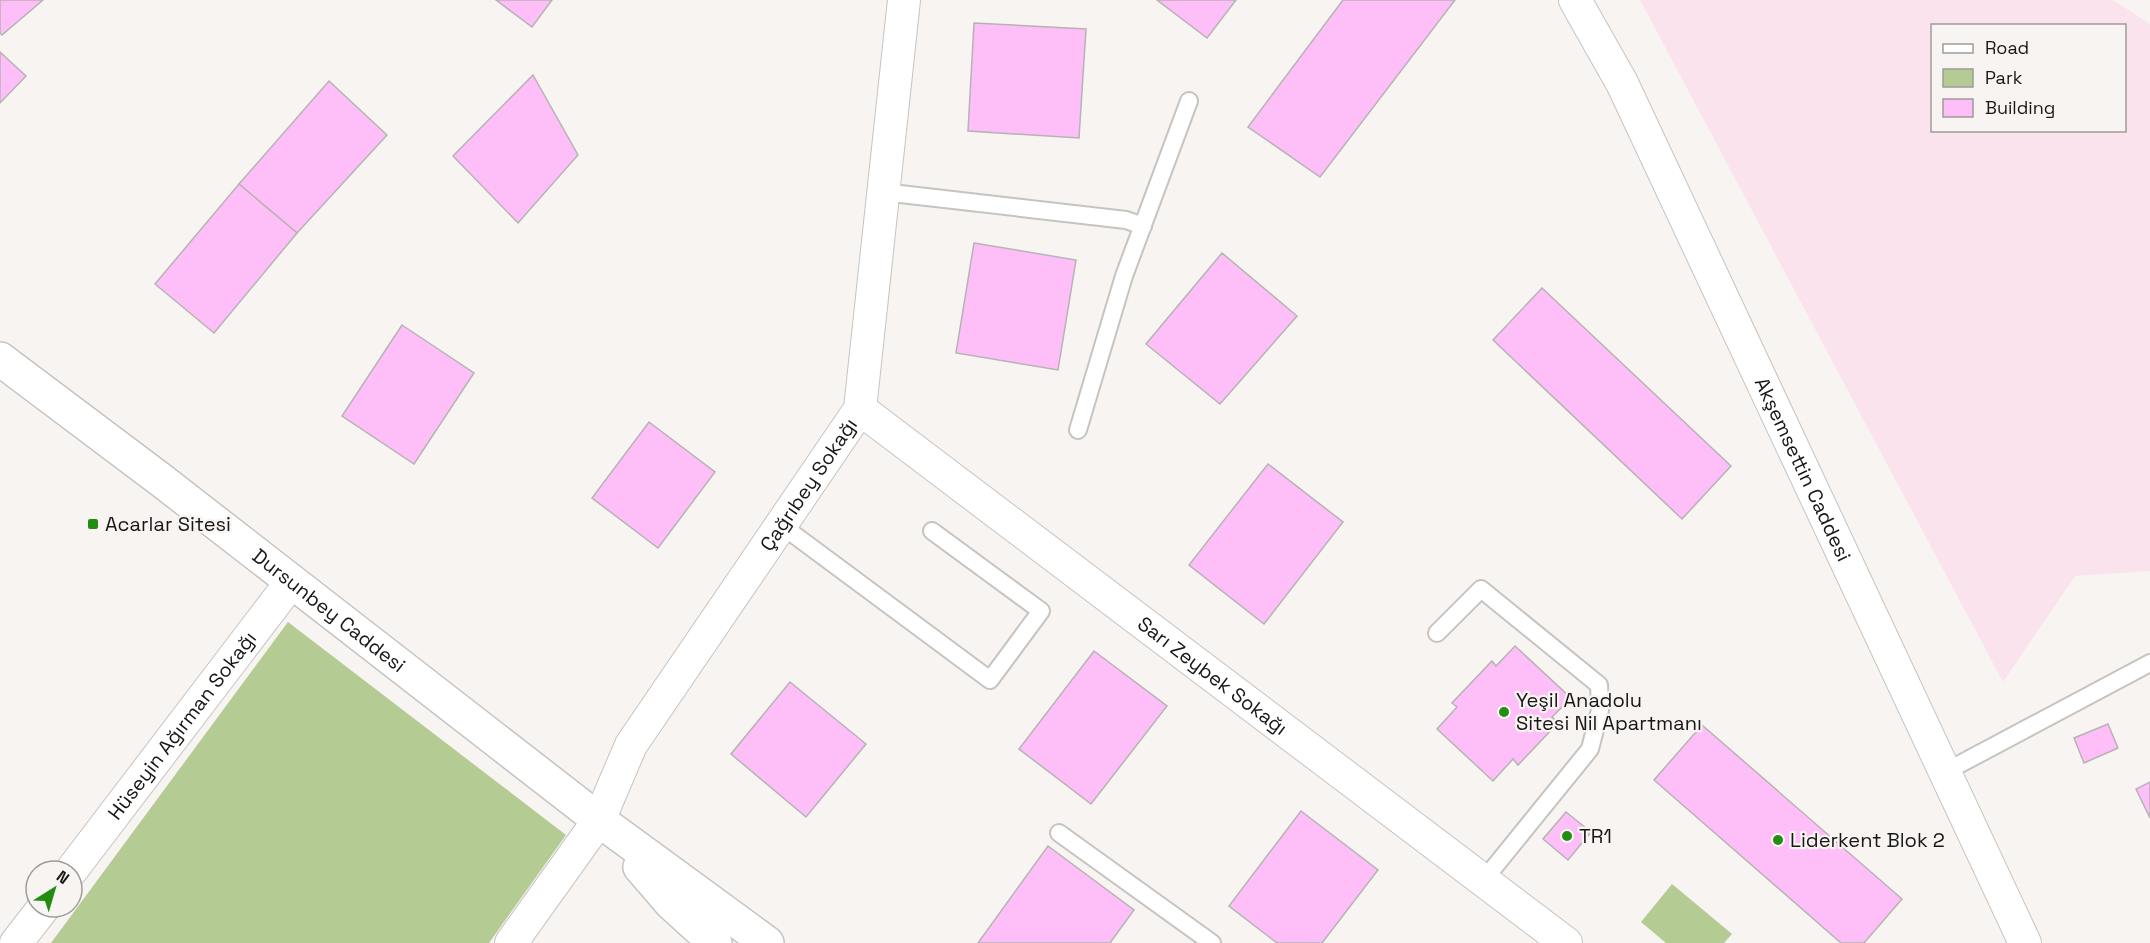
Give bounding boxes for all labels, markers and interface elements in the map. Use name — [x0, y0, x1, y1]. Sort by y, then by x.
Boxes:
legend — [1931, 24, 2126, 132]
text: Road — [1985, 36, 2029, 59]
text: Park — [1985, 66, 2023, 89]
text: Building — [1985, 96, 2055, 119]
street label: Akşemsettin Caddesi — [1749, 373, 1857, 565]
street label: Çağrıbey Sokağı — [754, 413, 863, 556]
place label: Acarlar Sitesi — [105, 511, 231, 537]
marker: Acarlar Sitesi — [86, 517, 100, 531]
street label: Dursunbey Caddesi — [247, 543, 411, 678]
street label: Sarı Zeybek Sokağı — [1132, 611, 1293, 741]
street label: Hüseyin Ağırman Sokağı — [102, 626, 262, 825]
place label: Yeşil Anadolu Sitesi Nil Apartmanı — [1516, 687, 1702, 736]
marker: Yeşil Anadolu Sitesi Nil Apartmanı — [1497, 705, 1511, 719]
place label: TR1 — [1579, 823, 1612, 849]
place label: Liderkent Blok 2 — [1790, 827, 1945, 853]
marker: TR1 — [1560, 829, 1574, 843]
marker: Liderkent Blok 2 — [1771, 833, 1785, 847]
north arrow — [24, 859, 84, 919]
text: N — [52, 866, 73, 889]

